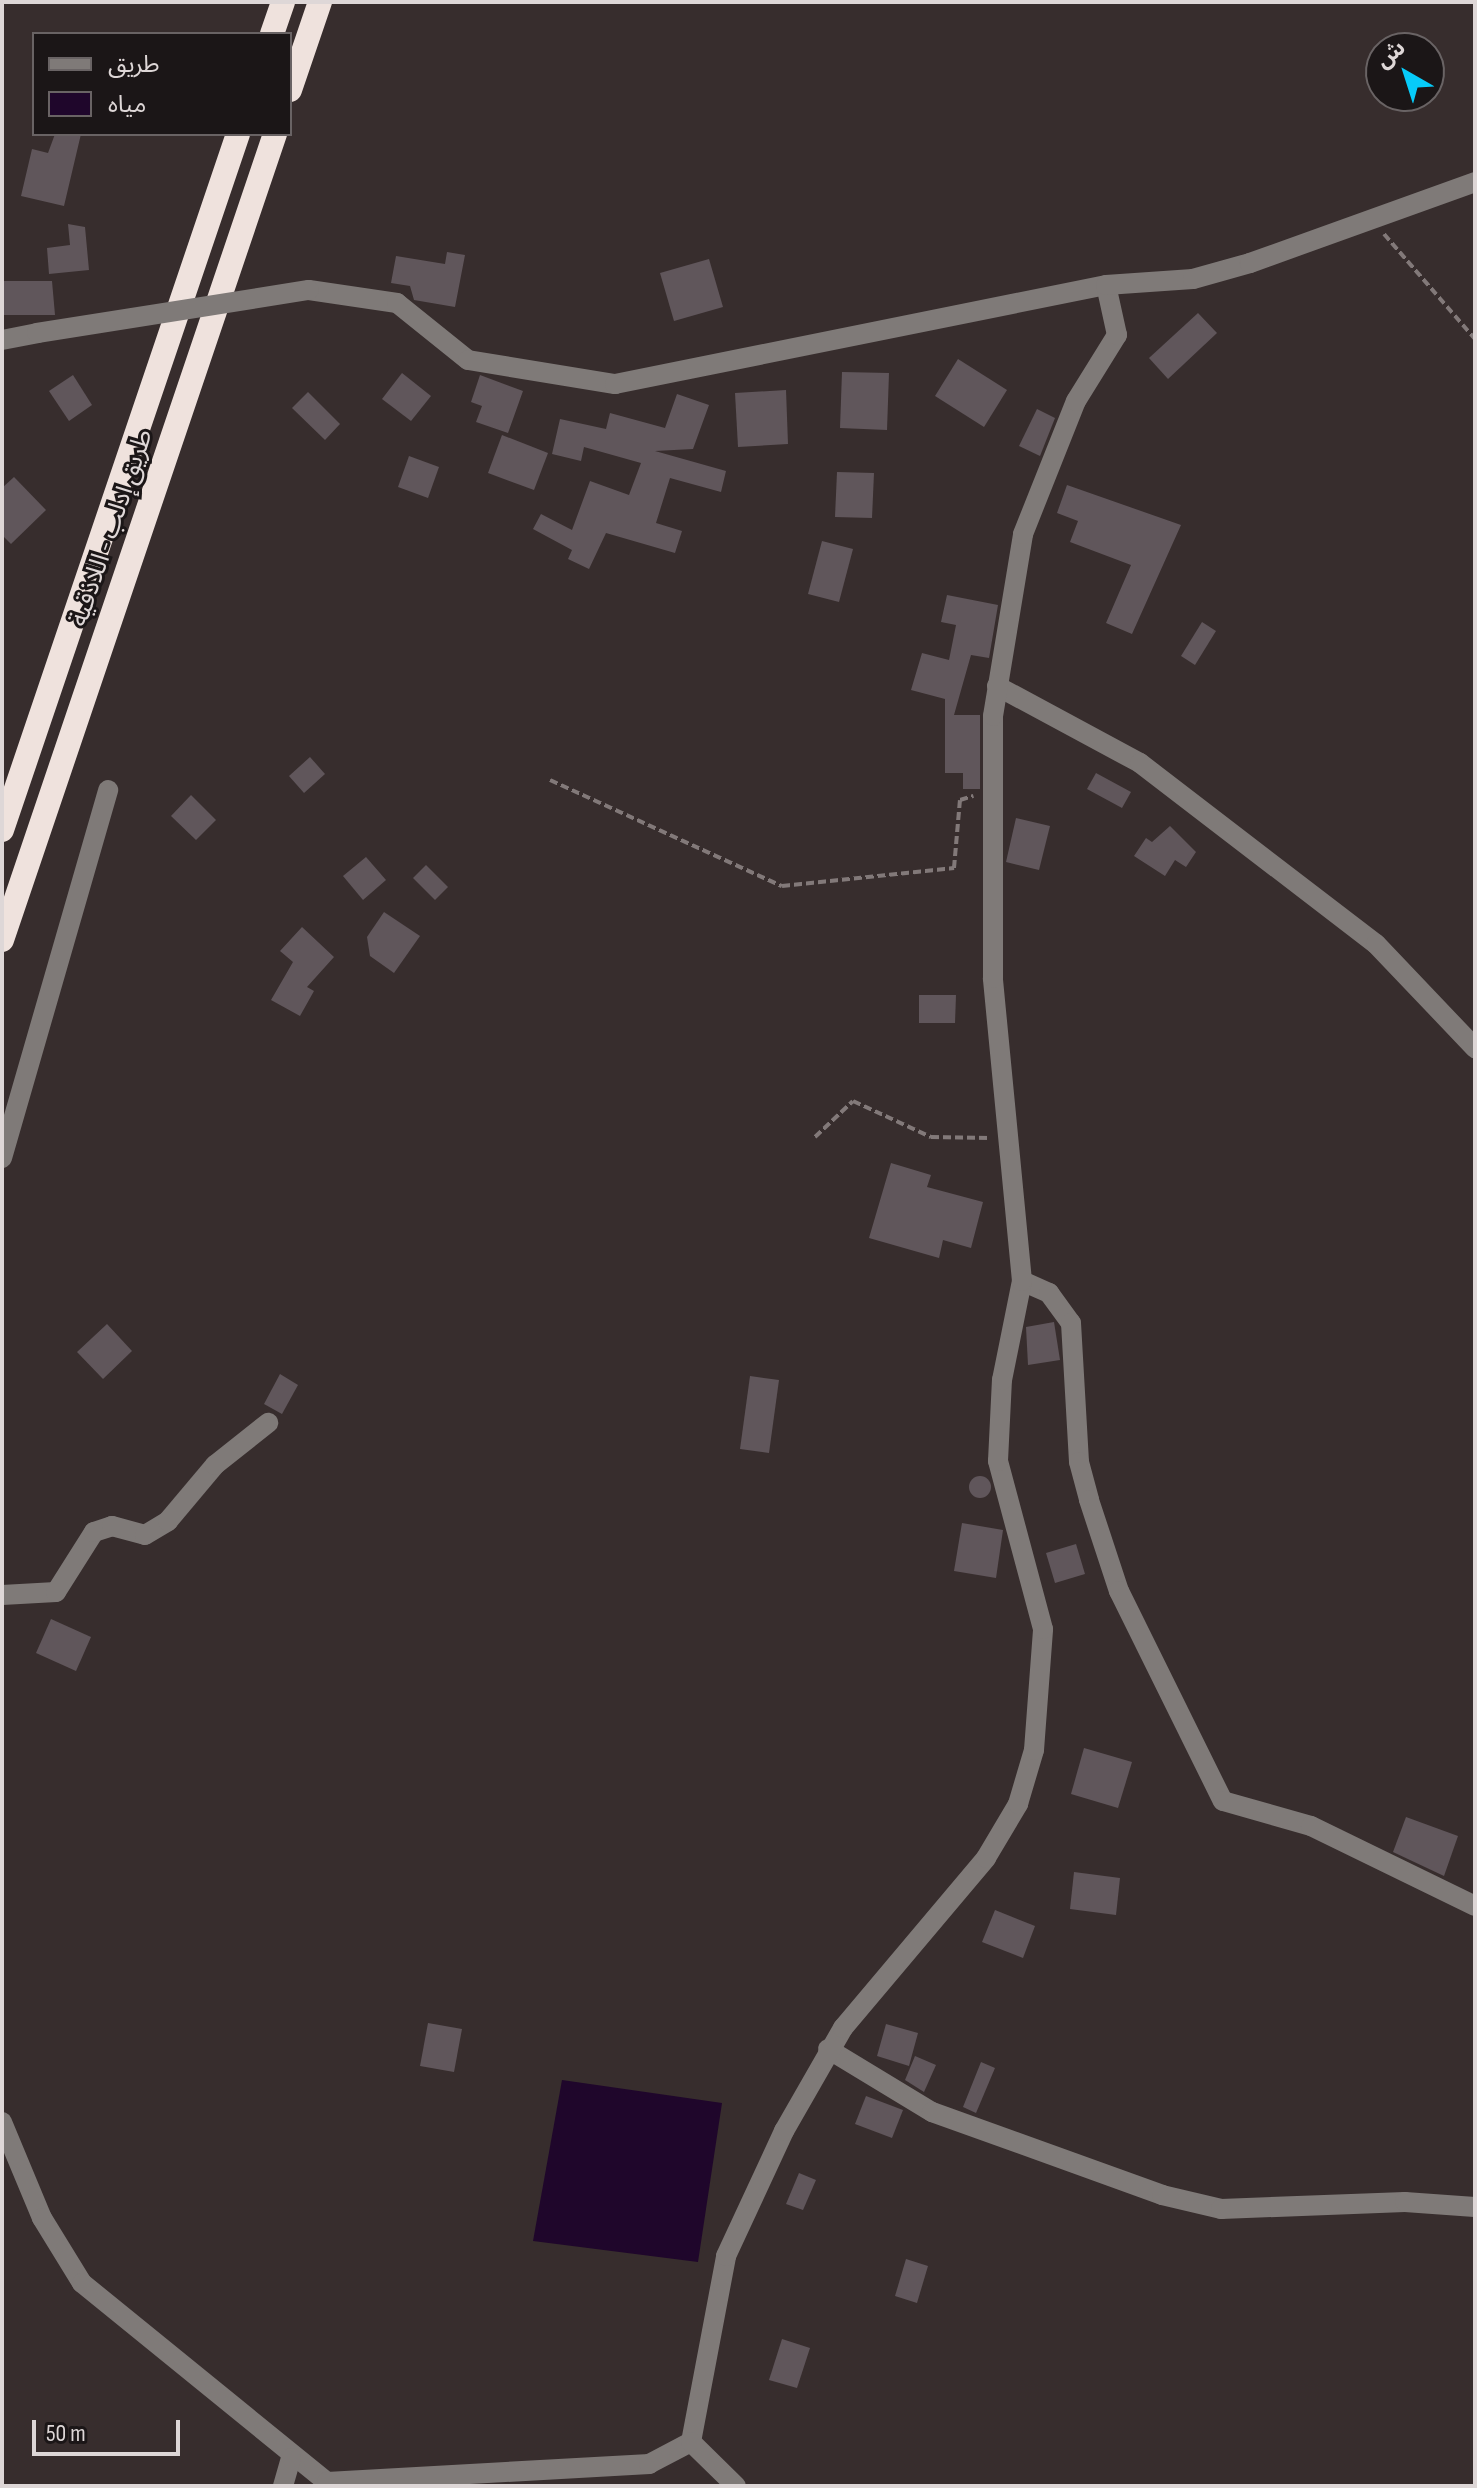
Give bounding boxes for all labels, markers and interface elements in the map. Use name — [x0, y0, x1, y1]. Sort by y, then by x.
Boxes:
legend — [32, 32, 292, 136]
north arrow — [1365, 32, 1445, 112]
text: ش — [1371, 35, 1411, 74]
text: طريق — [108, 50, 160, 79]
text: مياه — [108, 90, 146, 119]
street label: طريق إدلب - اللاذقية — [64, 425, 160, 631]
scale bar — [36, 2404, 184, 2454]
text: 50 m — [46, 2419, 86, 2448]

